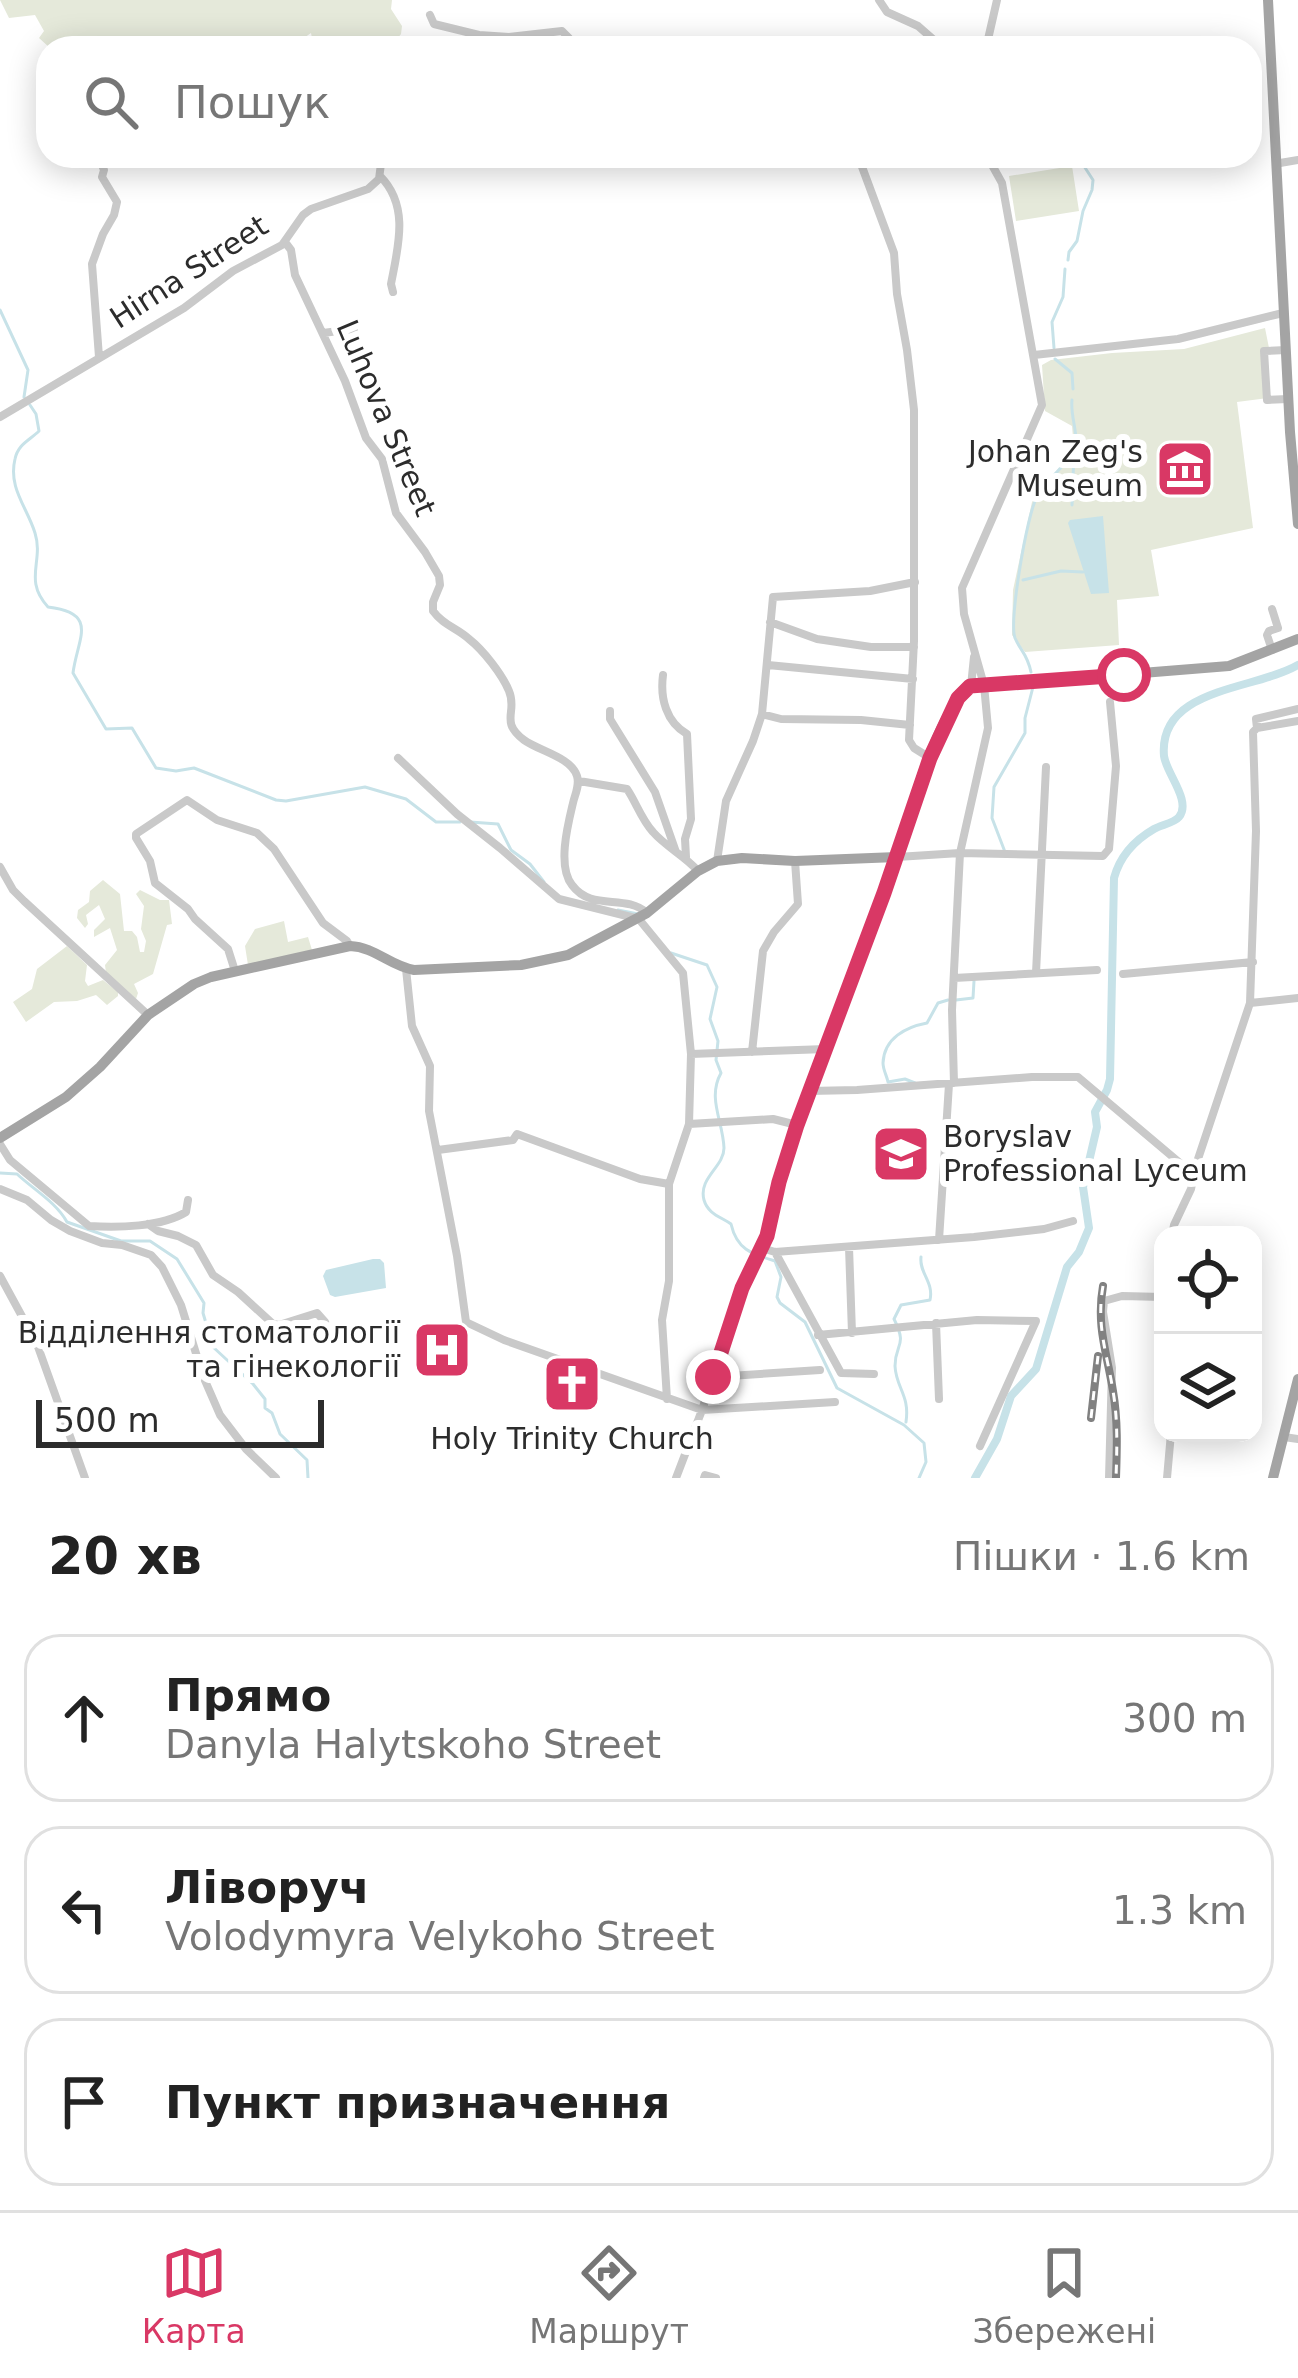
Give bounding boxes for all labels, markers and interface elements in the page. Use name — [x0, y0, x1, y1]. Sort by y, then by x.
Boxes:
search box — [36, 36, 1262, 168]
icon: search — [78, 69, 144, 135]
text: Пошук — [174, 76, 330, 129]
street label: Hirna Street — [103, 208, 274, 335]
street label: Luhova Street — [329, 315, 444, 521]
place label: Johan Zeg's Museum — [966, 434, 1143, 503]
museum icon: Johan Zeg's Museum — [1154, 438, 1216, 500]
route start — [1097, 648, 1151, 702]
place label: Boryslav Professional Lyceum — [943, 1119, 1248, 1188]
school or university icon: Boryslav Professional Lyceum — [870, 1123, 932, 1185]
map controls — [1154, 1226, 1262, 1442]
button: locate — [1154, 1226, 1262, 1334]
place label: Відділення стоматології та гінекології — [18, 1315, 401, 1384]
hospital icon: Відділення стоматології та гінекології — [411, 1319, 473, 1381]
button: layers — [1154, 1334, 1262, 1442]
route end — [686, 1350, 740, 1404]
church icon: Holy Trinity Church — [541, 1353, 603, 1415]
scale bar — [36, 1394, 324, 1447]
text: 500 m — [54, 1401, 160, 1440]
place label: Holy Trinity Church — [430, 1421, 714, 1456]
text: 20 хв — [48, 1527, 202, 1586]
text: Пішки · 1.6 km — [953, 1534, 1250, 1579]
text: Прямо — [165, 1669, 331, 1722]
icon: ahead — [51, 1685, 117, 1751]
text: 300 m — [1122, 1696, 1247, 1741]
text: Danyla Halytskoho Street — [165, 1722, 661, 1767]
text: Ліворуч — [165, 1861, 370, 1914]
icon: left — [51, 1877, 117, 1943]
text: 1.3 km — [1112, 1888, 1247, 1933]
text: Volodymyra Velykoho Street — [165, 1914, 715, 1959]
icon: arrive — [51, 2069, 117, 2135]
text: Пункт призначення — [165, 2076, 670, 2129]
tab: Карта — [142, 2240, 246, 2351]
tab: Маршрут — [529, 2240, 689, 2351]
tab: Збережені — [972, 2240, 1156, 2351]

